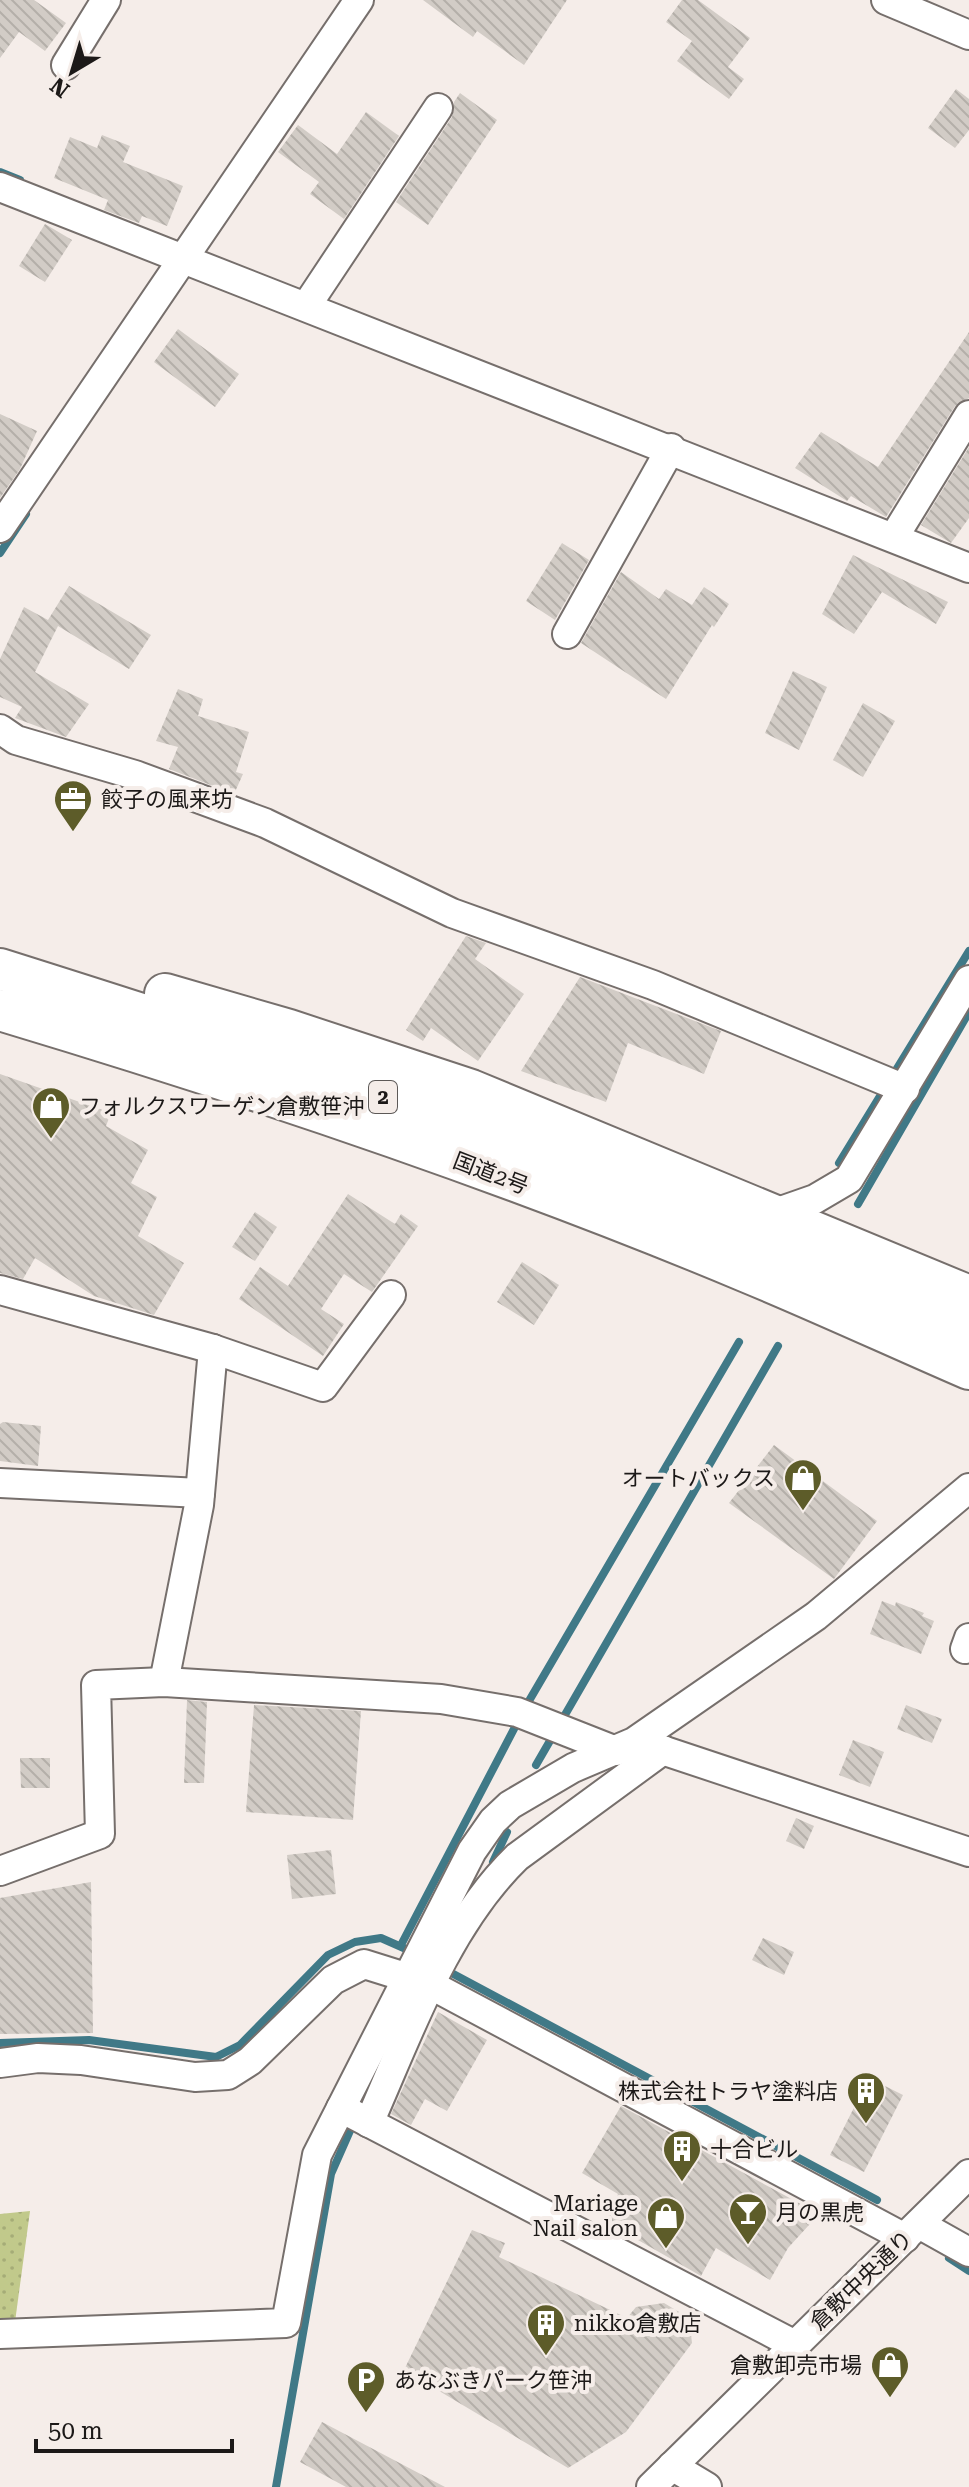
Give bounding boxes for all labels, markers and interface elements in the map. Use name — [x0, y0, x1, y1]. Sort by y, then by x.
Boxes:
north arrow — [32, 32, 112, 112]
text: N — [46, 72, 74, 102]
office icon: 餃子の風来坊 — [52, 778, 94, 833]
place label: 餃子の風来坊 — [101, 787, 233, 812]
road number: 2 — [369, 1081, 397, 1113]
shop icon: フォルクスワーゲン倉敷笹沖 — [30, 1085, 72, 1140]
place label: フォルクスワーゲン倉敷笹沖 — [79, 1094, 364, 1119]
street label: 国道2号 — [450, 1148, 532, 1199]
shop icon: オートバックス — [782, 1457, 824, 1512]
place label: オートバックス — [622, 1466, 775, 1491]
building icon: 株式会社トラヤ塗料店 — [845, 2070, 887, 2125]
place label: 株式会社トラヤ塗料店 — [618, 2079, 838, 2104]
building icon: 十合ビル — [661, 2128, 703, 2183]
place label: 十合ビル — [710, 2137, 798, 2162]
place label: Mariage Nail salon — [533, 2191, 638, 2241]
bar icon: 月の黒虎 — [727, 2191, 769, 2246]
shop icon: Mariage Nail salon — [645, 2195, 687, 2250]
place label: 月の黒虎 — [776, 2200, 864, 2225]
street label: 倉敷中央通り — [805, 2226, 918, 2335]
building icon: nikko倉敷店 — [525, 2302, 567, 2357]
place label: nikko倉敷店 — [574, 2311, 701, 2336]
shop icon: 倉敷卸売市場 — [869, 2344, 911, 2399]
place label: 倉敷卸売市場 — [730, 2353, 862, 2378]
parking icon: あなぶきパーク笹沖 — [345, 2359, 387, 2414]
place label: あなぶきパーク笹沖 — [394, 2368, 592, 2393]
scale bar — [36, 2403, 232, 2453]
text: 50 m — [48, 2417, 103, 2445]

